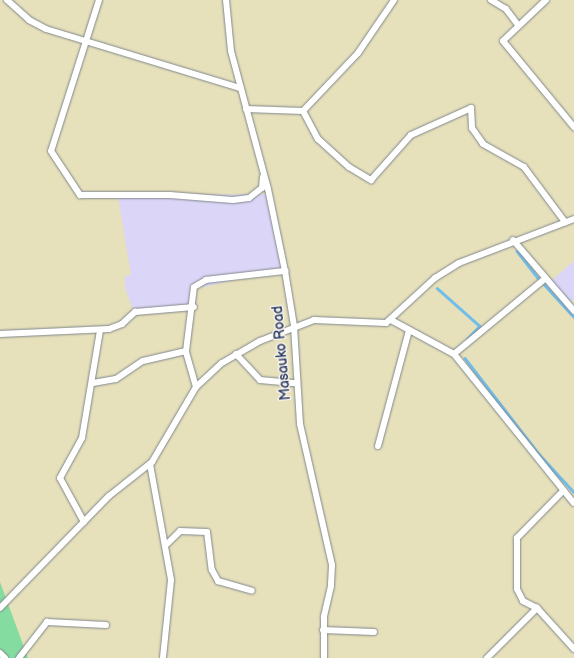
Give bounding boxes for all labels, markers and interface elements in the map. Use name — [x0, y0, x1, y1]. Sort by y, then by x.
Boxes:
street label: Masauko Road — [269, 305, 295, 401]

